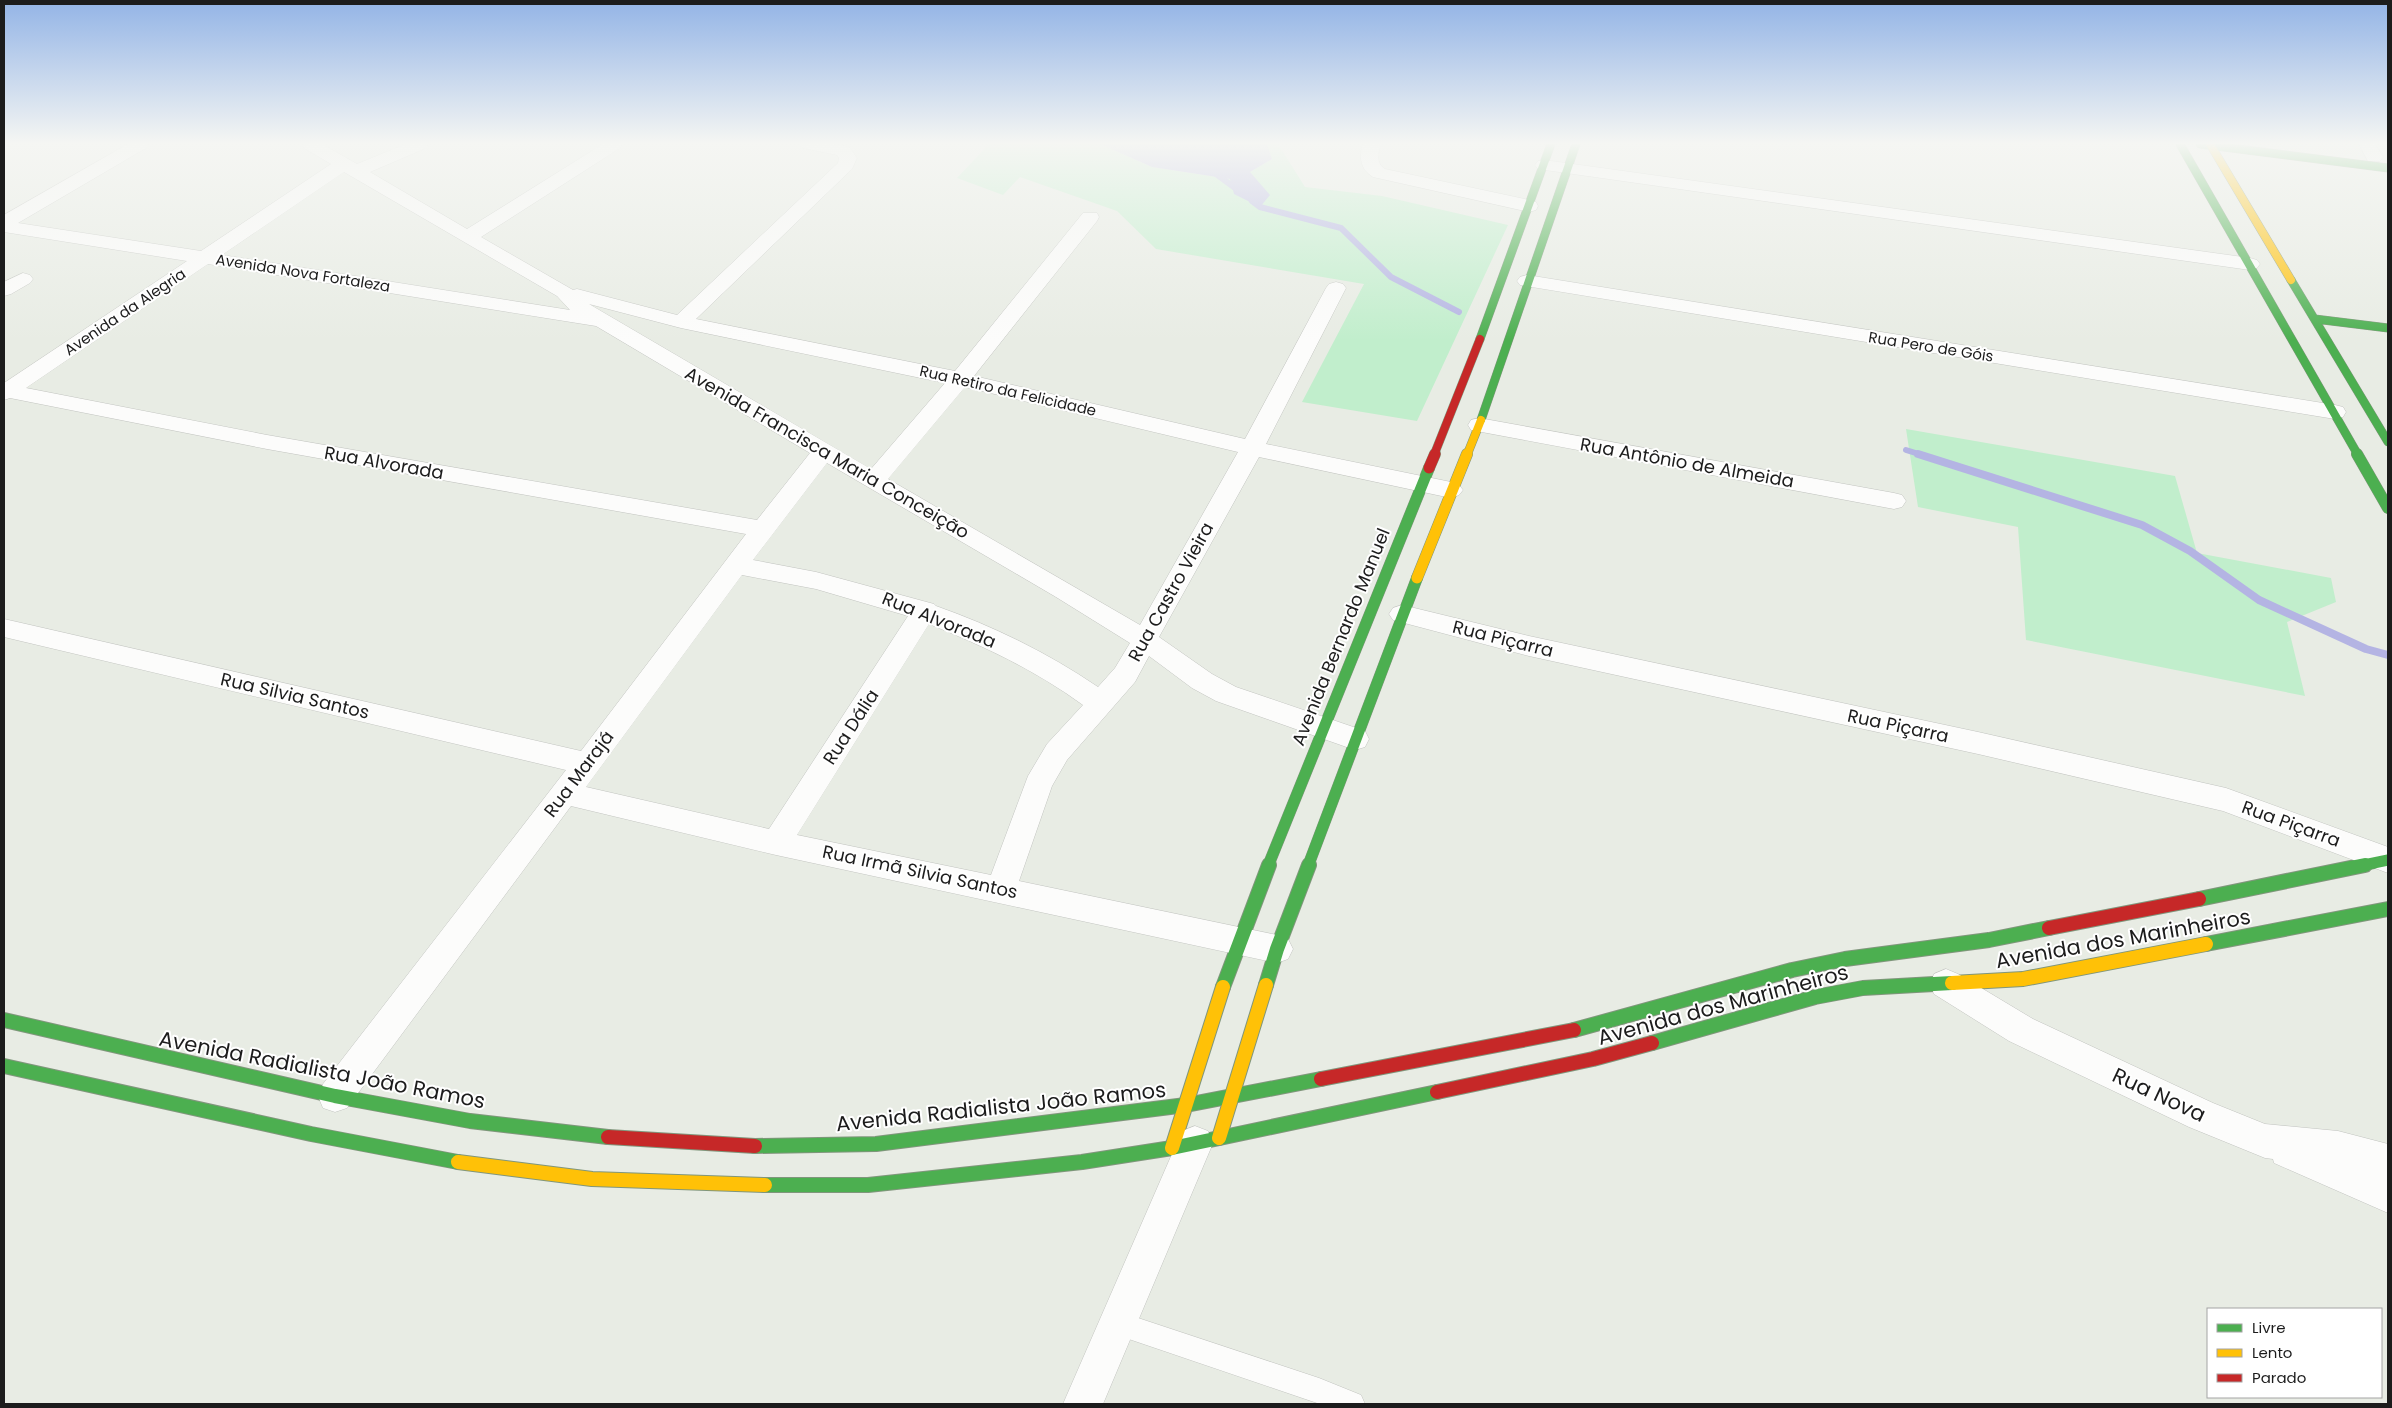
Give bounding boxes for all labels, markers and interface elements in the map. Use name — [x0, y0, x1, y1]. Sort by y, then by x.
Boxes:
street label: Avenida Nova Fortaleza — [214, 248, 392, 297]
street label: Avenida da Alegria — [60, 263, 190, 360]
street label: Rua Pero de Góis — [1867, 326, 1995, 367]
street label: Rua Retiro da Felicidade — [918, 360, 1099, 421]
street label: Avenida Francisca Maria Conceição — [681, 361, 974, 545]
street label: Rua Antônio de Almeida — [1578, 431, 1796, 494]
street label: Rua Alvorada — [322, 440, 446, 485]
street label: Rua Castro Vieira — [1122, 518, 1219, 666]
street label: Avenida Bernardo Manuel — [1285, 524, 1396, 749]
street label: Rua Alvorada — [878, 585, 1000, 654]
street label: Rua Piçarra — [1450, 614, 1556, 663]
street label: Rua Silvia Santos — [218, 666, 372, 725]
street label: Rua Dália — [817, 684, 884, 769]
street label: Rua Piçarra — [1845, 703, 1951, 748]
street label: Rua Marajá — [538, 725, 619, 822]
street label: Rua Piçarra — [2239, 794, 2344, 853]
street label: Rua Irmã Silvia Santos — [820, 839, 1020, 904]
street label: Avenida dos Marinheiros — [1993, 902, 2253, 975]
street label: Avenida dos Marinheiros — [1594, 957, 1851, 1052]
street label: Avenida Radialista João Ramos — [157, 1024, 488, 1115]
street label: Rua Nova — [2108, 1060, 2211, 1129]
street label: Avenida Radialista João Ramos — [835, 1075, 1167, 1138]
legend — [2207, 1308, 2382, 1398]
text: Livre — [2252, 1317, 2285, 1338]
text: Lento — [2252, 1342, 2292, 1363]
text: Parado — [2252, 1367, 2306, 1388]

